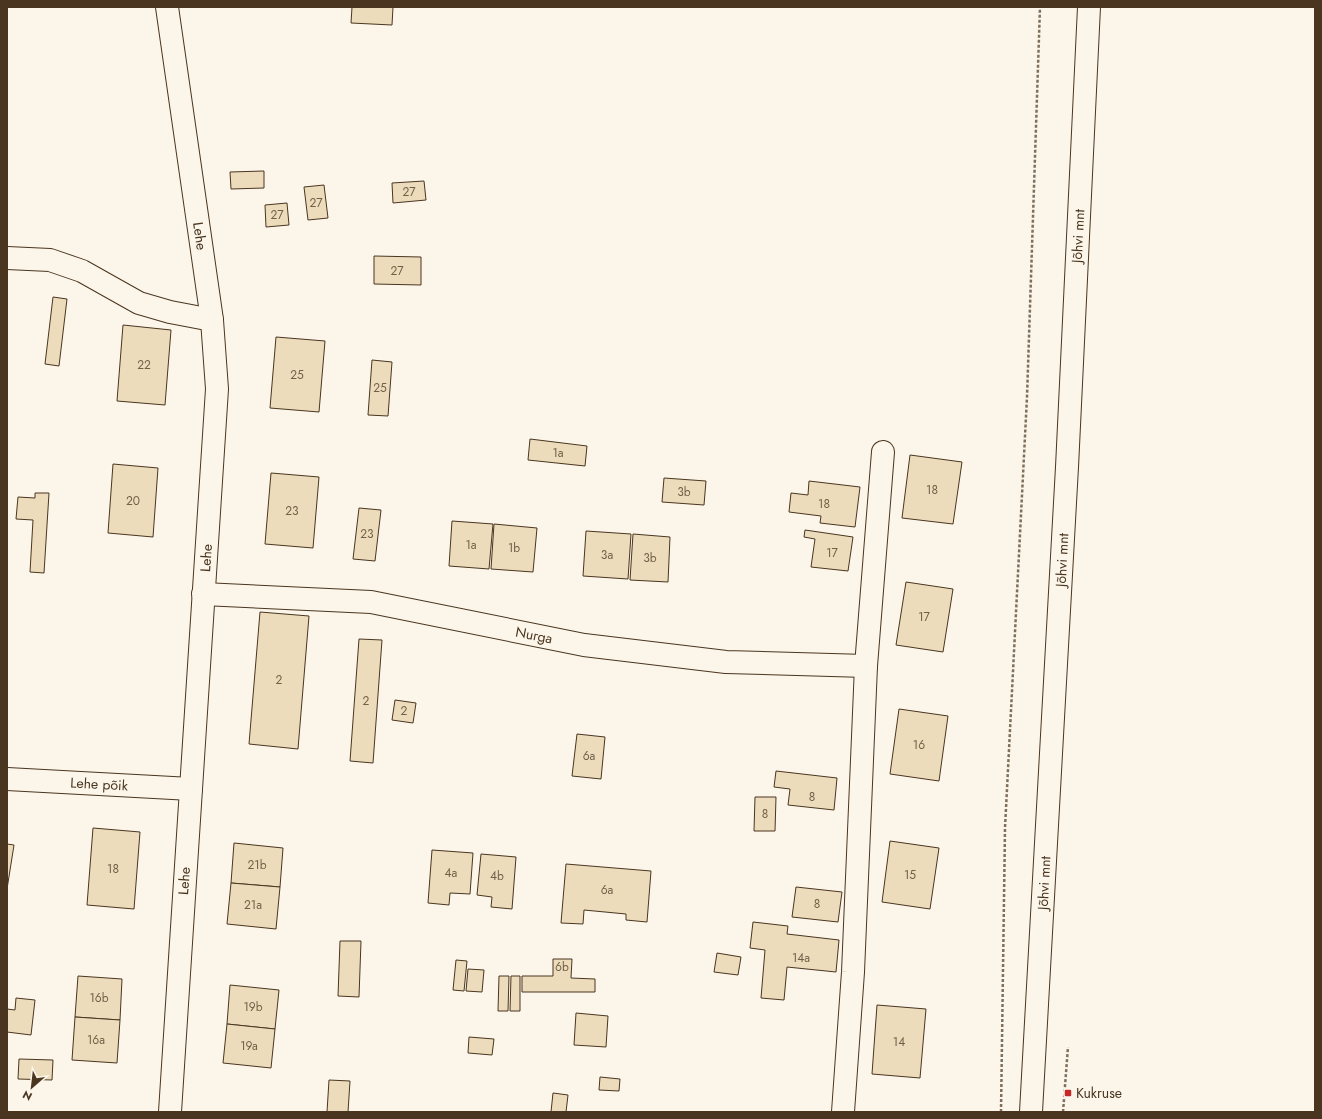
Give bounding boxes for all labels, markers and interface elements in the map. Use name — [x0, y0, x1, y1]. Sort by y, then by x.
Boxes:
house number: 27 — [402, 183, 416, 201]
house number: 27 — [309, 194, 323, 212]
house number: 27 — [270, 206, 284, 224]
street label: Jõhvi mnt — [1066, 208, 1089, 265]
street label: Lehe — [188, 221, 212, 251]
house number: 27 — [390, 262, 404, 280]
house number: 22 — [137, 356, 151, 374]
house number: 25 — [290, 366, 304, 384]
house number: 25 — [373, 379, 387, 397]
house number: 1a — [552, 444, 564, 462]
house number: 18 — [926, 481, 938, 499]
house number: 3b — [677, 483, 691, 501]
house number: 20 — [126, 492, 140, 510]
house number: 18 — [818, 495, 830, 513]
house number: 23 — [285, 502, 299, 520]
house number: 23 — [360, 525, 374, 543]
street label: Jõhvi mnt — [1050, 532, 1073, 589]
house number: 1a — [465, 536, 477, 554]
house number: 1b — [508, 539, 520, 557]
street label: Lehe — [195, 543, 217, 573]
house number: 17 — [826, 544, 839, 562]
house number: 3a — [601, 546, 613, 564]
house number: 3b — [643, 549, 657, 567]
house number: 17 — [918, 608, 931, 626]
street label: Nurga — [514, 622, 554, 648]
house number: 2 — [276, 671, 283, 689]
house number: 2 — [363, 692, 370, 710]
house number: 2 — [401, 702, 408, 720]
house number: 16 — [913, 736, 925, 754]
house number: 6a — [583, 747, 596, 765]
street label: Lehe põik — [70, 773, 129, 796]
house number: 8 — [809, 788, 815, 806]
house number: 8 — [762, 805, 768, 823]
street label: Jõhvi mnt — [1032, 855, 1055, 912]
house number: 21b — [247, 856, 267, 874]
house number: 18 — [107, 860, 119, 878]
house number: 4a — [445, 864, 458, 882]
street label: Lehe — [173, 866, 195, 896]
house number: 15 — [904, 866, 916, 884]
house number: 4b — [490, 867, 504, 885]
house number: 6a — [601, 881, 614, 899]
house number: 8 — [814, 895, 820, 913]
house number: 21a — [244, 896, 262, 914]
house number: 14a — [792, 949, 810, 967]
house number: 6b — [555, 958, 569, 976]
house number: 16b — [89, 989, 109, 1007]
house number: 19b — [243, 998, 263, 1016]
house number: 16a — [87, 1031, 105, 1049]
house number: 14 — [893, 1033, 905, 1051]
house number: 19a — [240, 1037, 258, 1055]
north arrow — [12, 1067, 52, 1107]
place label: Kukruse — [1076, 1083, 1122, 1103]
text: N — [20, 1087, 35, 1105]
marker: Kukruse — [1063, 1088, 1073, 1098]

